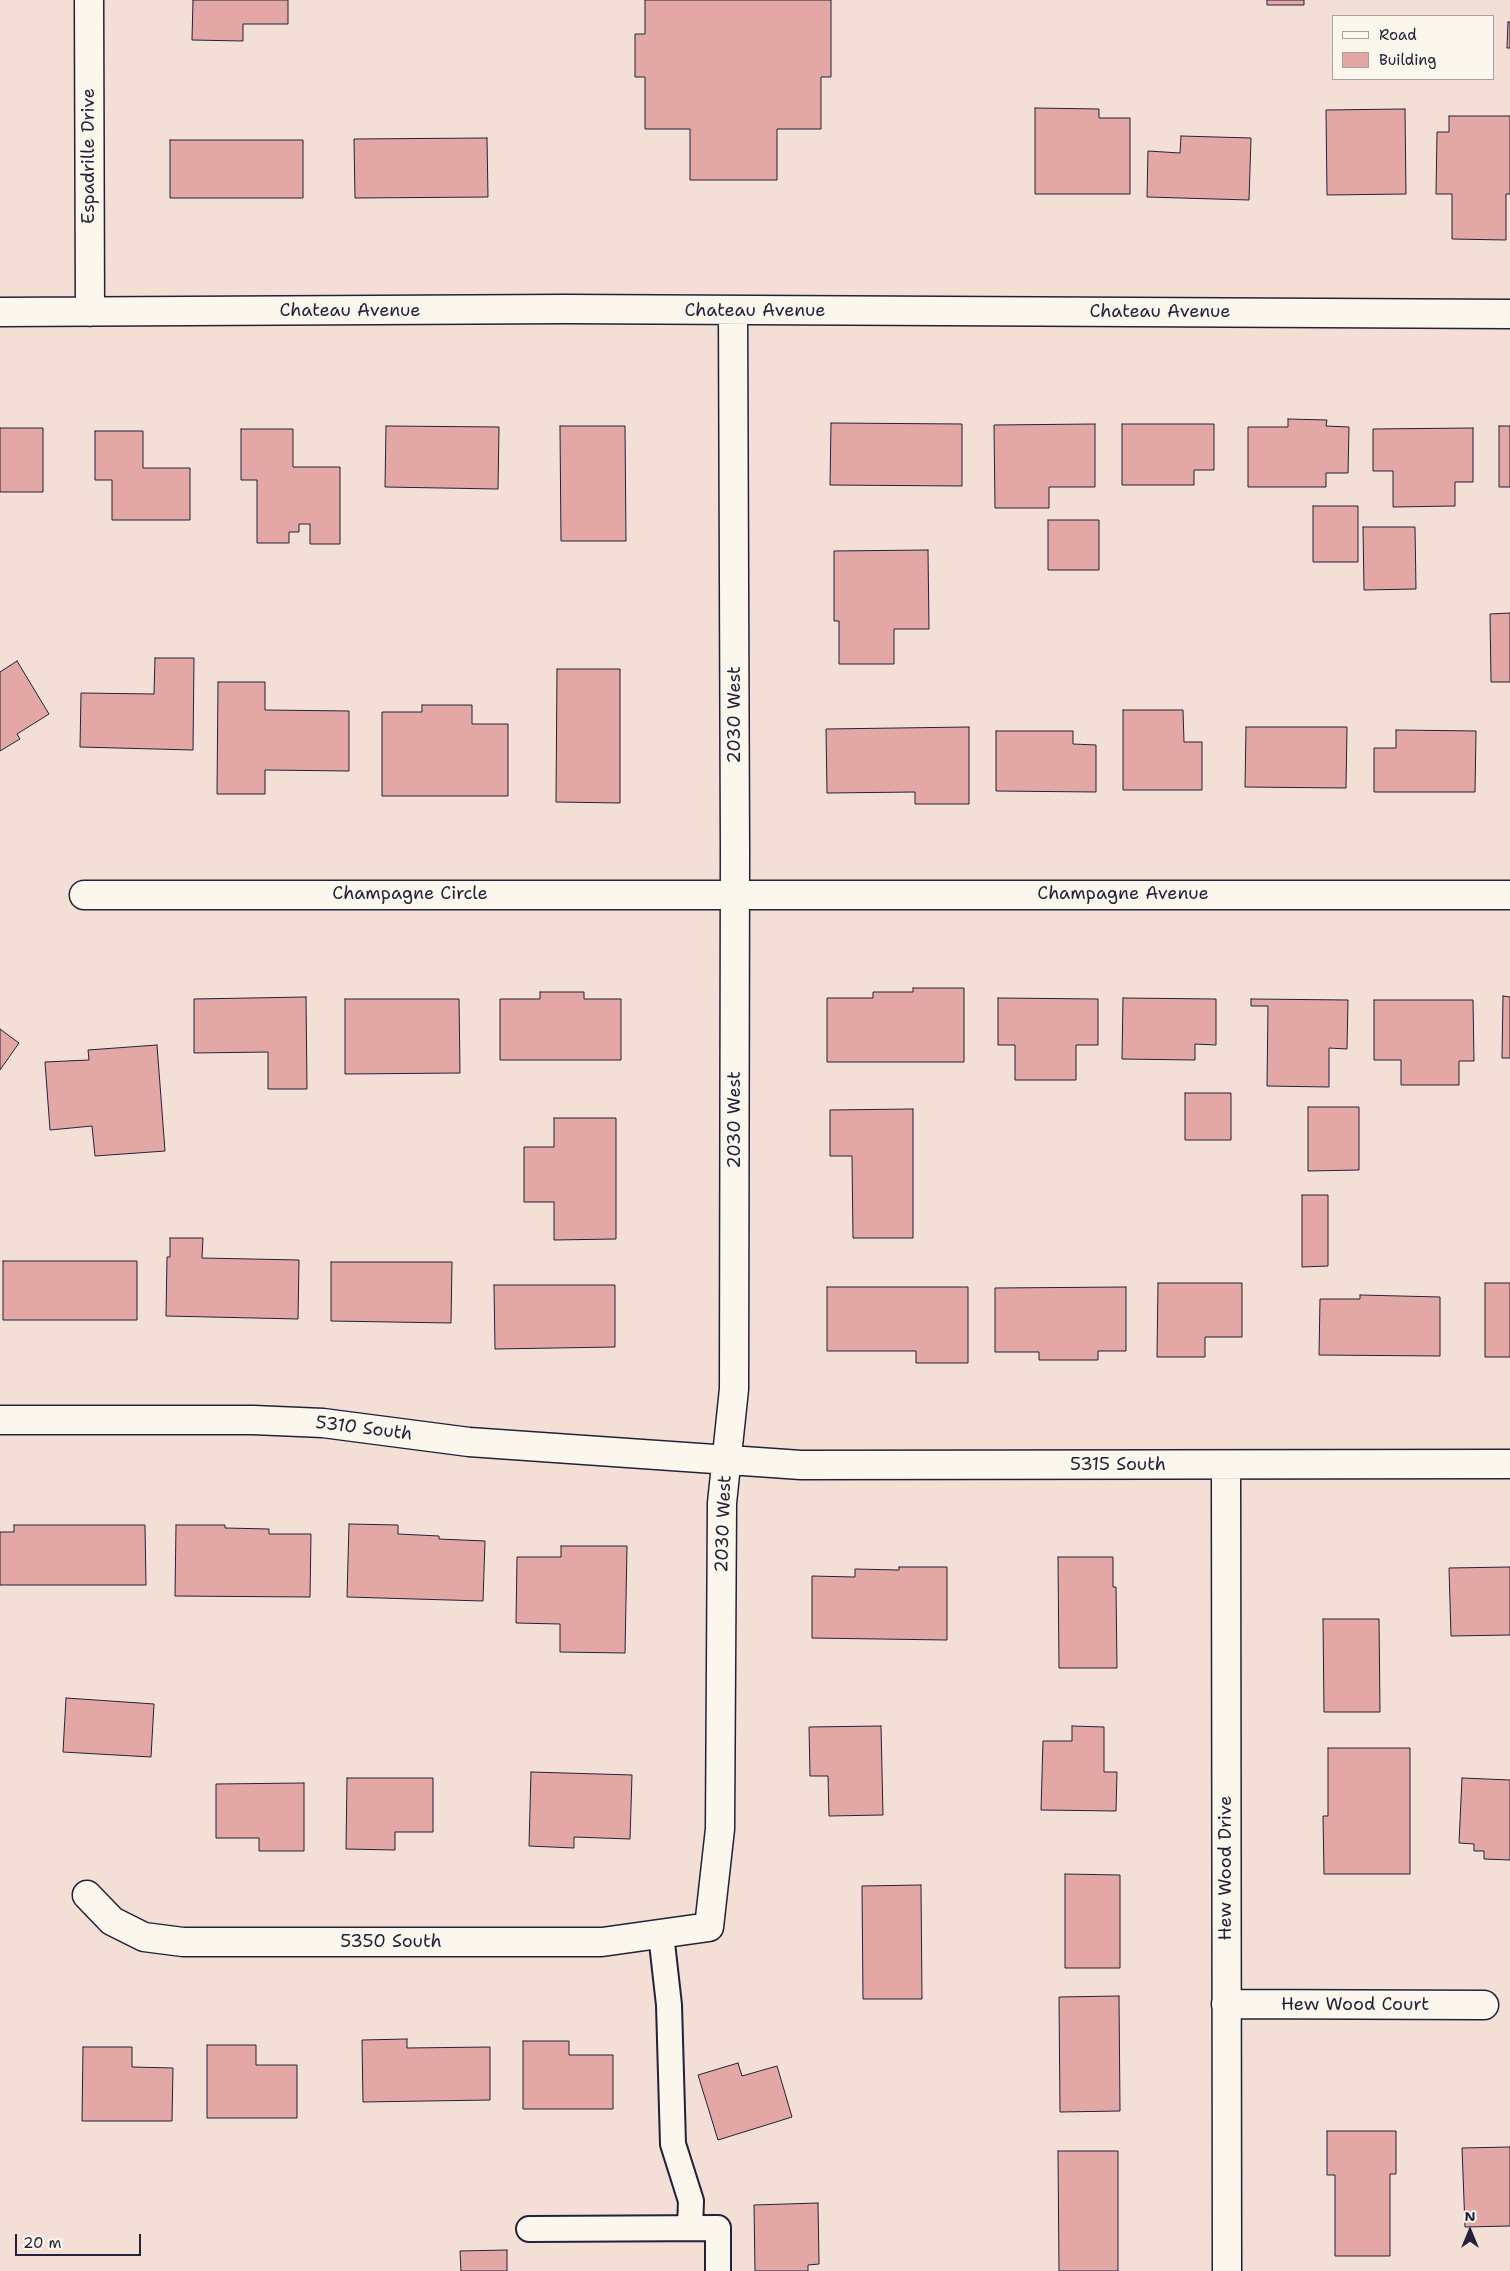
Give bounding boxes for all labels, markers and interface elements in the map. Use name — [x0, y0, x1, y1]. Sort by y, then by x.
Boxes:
legend — [1332, 15, 1495, 80]
text: Road — [1379, 25, 1417, 45]
text: Building — [1379, 50, 1436, 70]
street label: Espadrille Drive — [78, 88, 100, 224]
street label: Chateau Avenue — [279, 300, 421, 322]
street label: Chateau Avenue — [684, 300, 826, 322]
street label: Chateau Avenue — [1089, 301, 1231, 323]
street label: 2030 West — [724, 666, 746, 764]
street label: Champagne Circle — [332, 883, 488, 905]
street label: Champagne Avenue — [1037, 883, 1209, 905]
street label: 2030 West — [724, 1071, 746, 1169]
street label: 5310 South — [314, 1412, 414, 1446]
street label: 5315 South — [1070, 1454, 1166, 1476]
street label: 2030 West — [712, 1475, 736, 1573]
street label: Hew Wood Drive — [1215, 1796, 1237, 1940]
street label: 5350 South — [340, 1931, 442, 1953]
street label: Hew Wood Court — [1281, 1994, 1429, 2016]
north arrow — [1445, 2206, 1495, 2256]
text: N — [1464, 2207, 1476, 2225]
scale bar — [18, 2224, 144, 2256]
text: 20 m — [23, 2233, 62, 2253]

